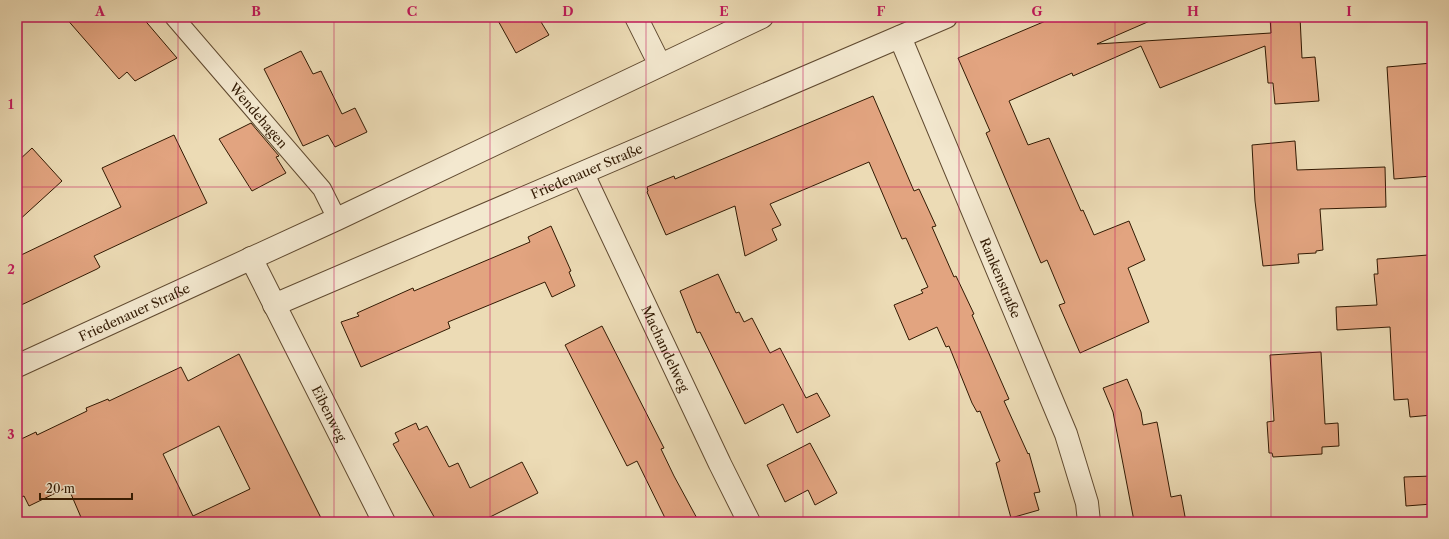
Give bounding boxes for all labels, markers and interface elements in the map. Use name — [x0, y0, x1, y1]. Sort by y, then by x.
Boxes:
text: A — [94, 3, 106, 19]
text: B — [251, 3, 261, 19]
text: C — [407, 3, 417, 19]
text: D — [562, 3, 574, 19]
text: E — [719, 3, 729, 19]
text: F — [877, 3, 886, 19]
text: G — [1031, 3, 1043, 19]
text: H — [1187, 3, 1199, 19]
text: I — [1346, 3, 1352, 19]
street label: Wendehagen — [226, 79, 291, 151]
text: 1 — [8, 96, 14, 112]
street label: Friedenauer Straße — [528, 140, 645, 202]
street label: Rankenstraße — [977, 235, 1025, 320]
text: 2 — [7, 261, 15, 277]
street label: Friedenauer Straße — [76, 280, 192, 345]
street label: Machandelweg — [638, 303, 693, 394]
street label: Eibenweg — [309, 383, 350, 444]
text: 3 — [7, 426, 15, 442]
scale bar — [40, 475, 132, 501]
text: 20 m — [46, 481, 75, 496]

